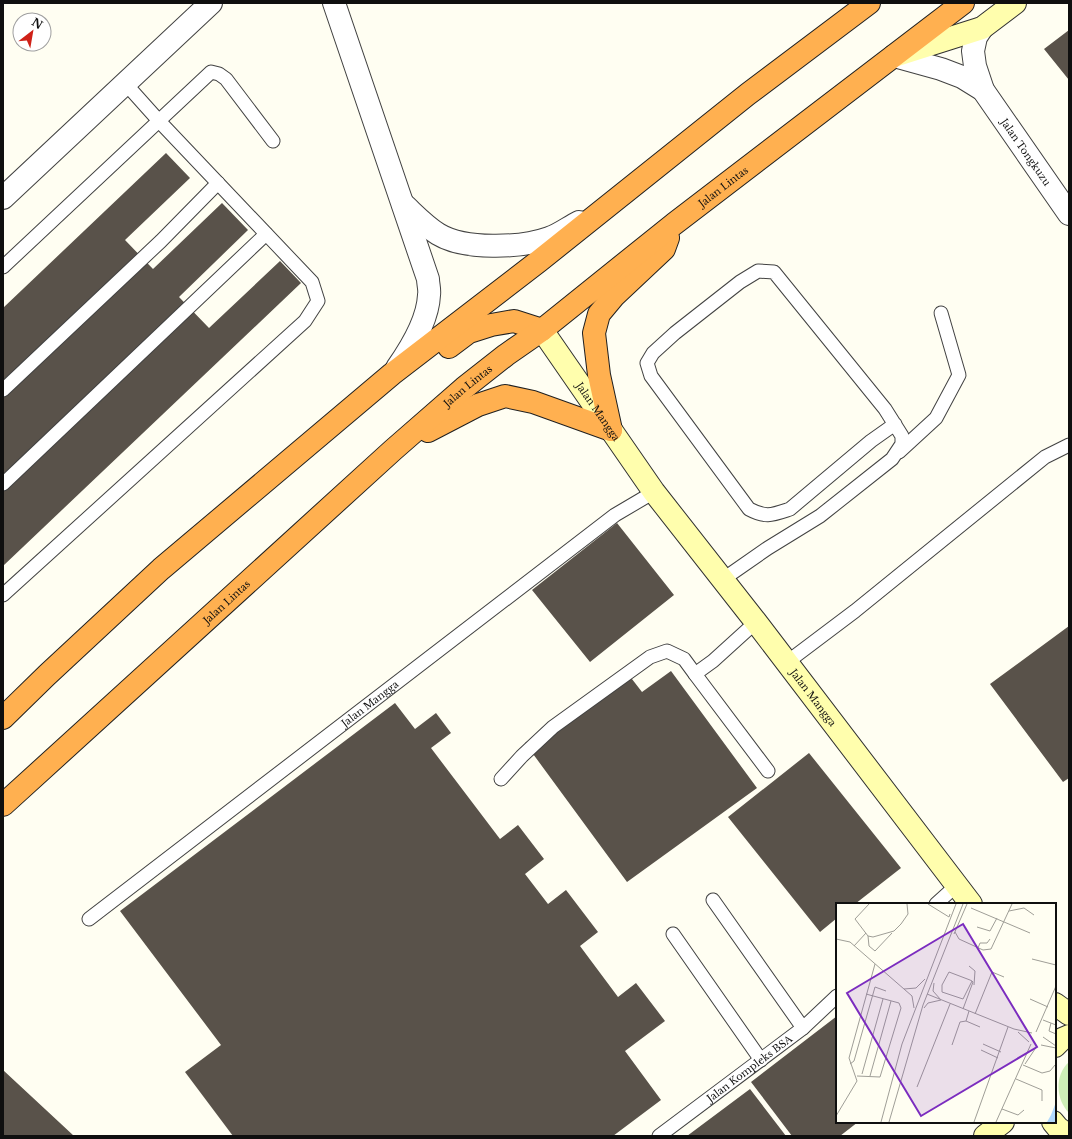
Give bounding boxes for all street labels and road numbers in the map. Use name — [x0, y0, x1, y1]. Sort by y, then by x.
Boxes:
street label: Jalan Tongkuzu — [997, 114, 1054, 189]
street label: Jalan Lintas — [694, 163, 751, 211]
street label: Jalan Lintas — [440, 362, 495, 411]
street label: Jalan Mangga — [572, 378, 623, 444]
street label: Jalan Lintas — [199, 577, 253, 628]
street label: Jalan Mangga — [786, 665, 839, 729]
street label: Jalan Mangga — [337, 677, 402, 731]
street label: Jalan Kompleks BSA — [703, 1032, 795, 1106]

